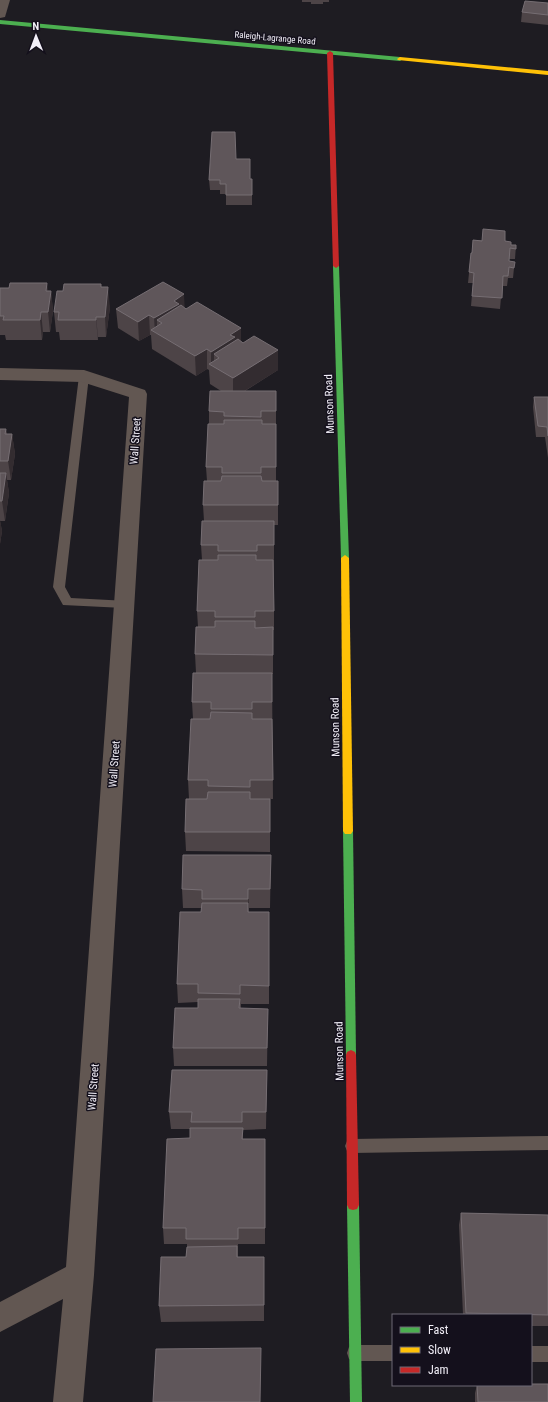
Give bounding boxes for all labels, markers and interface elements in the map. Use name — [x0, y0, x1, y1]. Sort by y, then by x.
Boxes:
north arrow — [16, 16, 56, 56]
text: N — [32, 20, 40, 33]
street label: Raleigh-Lagrange Road — [234, 29, 316, 47]
street label: Munson Road — [322, 374, 337, 434]
street label: Wall Street — [127, 417, 144, 465]
street label: Munson Road — [328, 697, 343, 757]
street label: Wall Street — [106, 740, 123, 788]
street label: Munson Road — [332, 1021, 347, 1081]
street label: Wall Street — [85, 1063, 102, 1111]
legend — [392, 1314, 532, 1386]
text: Fast — [428, 1323, 449, 1337]
text: Slow — [428, 1343, 451, 1357]
text: Jam — [428, 1363, 449, 1377]

